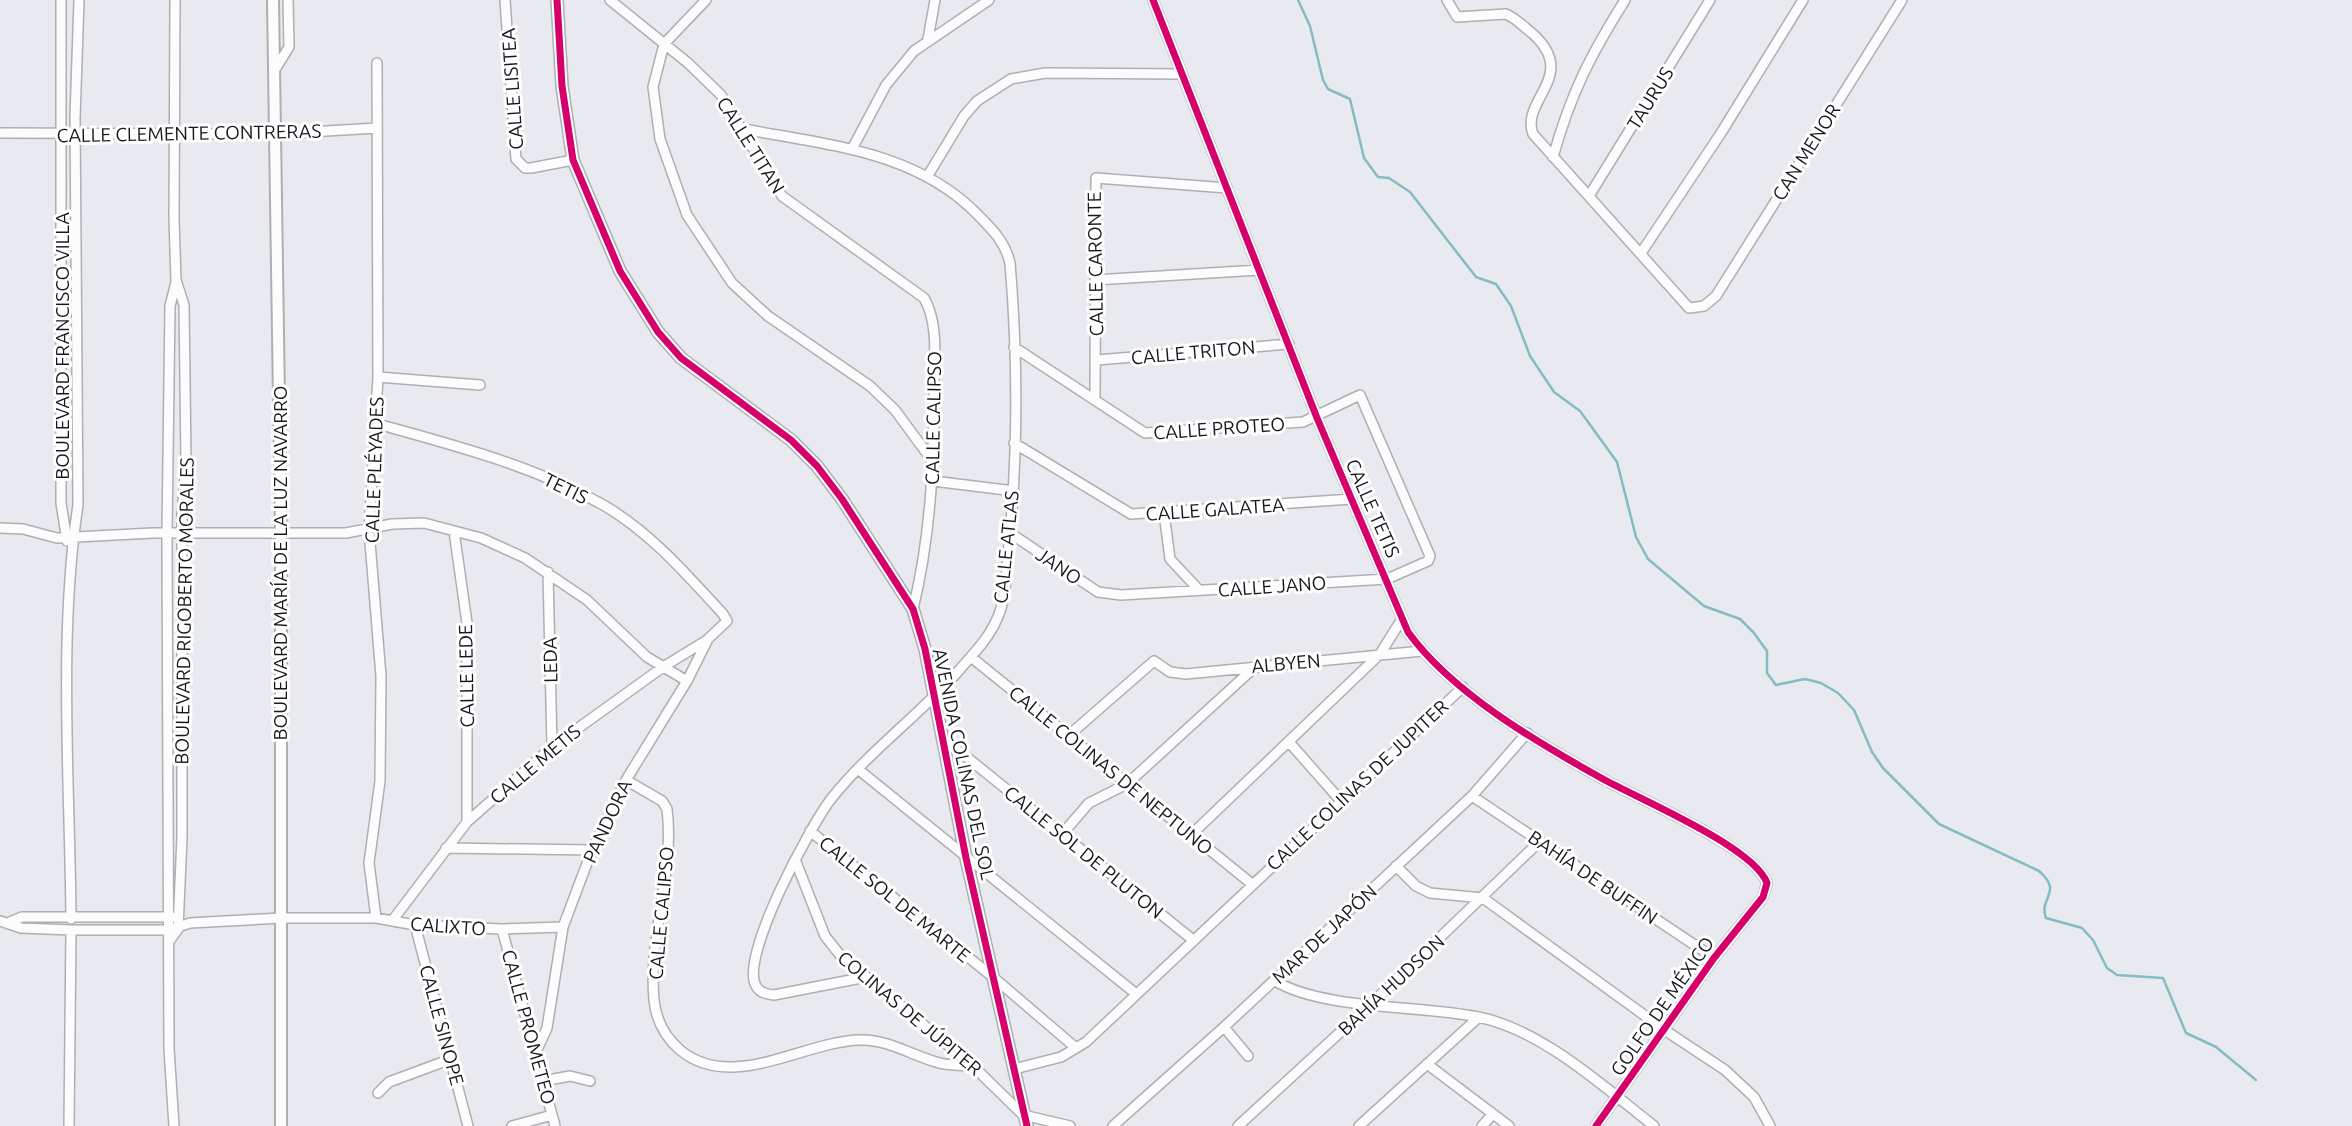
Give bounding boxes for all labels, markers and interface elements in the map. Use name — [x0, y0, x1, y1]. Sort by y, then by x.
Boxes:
street label: CALLE LISITEA — [497, 27, 527, 151]
street label: TAURUS — [1622, 63, 1678, 133]
street label: CALLE TITAN — [713, 93, 789, 197]
street label: CAN MENOR — [1768, 100, 1844, 204]
street label: CALLE CLEMENTE CONTRERAS — [56, 120, 322, 146]
street label: CALLE CARONTE — [1083, 192, 1107, 336]
street label: BOULEVARD FRANCISCO VILLA — [51, 212, 73, 480]
street label: CALLE TRITON — [1130, 336, 1256, 368]
street label: CALLE CALIPSO — [921, 351, 945, 485]
street label: BOULEVARD MARÍA DE LA LUZ NAVARRO — [269, 385, 291, 741]
street label: CALLE PLÉYADES — [360, 396, 388, 544]
street label: CALLE PROTEO — [1152, 412, 1286, 444]
street label: CALLE TETIS — [1342, 455, 1404, 561]
street label: BOULEVARD RIGOBERTO MORALES — [170, 457, 198, 765]
street label: TETIS — [540, 468, 592, 508]
street label: CALLE ATLAS — [989, 489, 1023, 605]
street label: CALLE GALATEA — [1145, 493, 1286, 525]
street label: JANO — [1032, 543, 1086, 589]
street label: CALLE JANO — [1217, 571, 1327, 601]
street label: CALLE LEDE — [454, 624, 478, 728]
street label: LEDA — [539, 636, 561, 683]
street label: AVENIDA COLINAS DEL SOL — [929, 646, 999, 882]
street label: ALBYEN — [1251, 649, 1321, 677]
street label: CALLE COLINAS DE NEPTUNO — [1005, 681, 1217, 859]
street label: CALLE COLINAS DE JUPITER — [1262, 695, 1452, 875]
street label: CALLE METIS — [485, 720, 585, 808]
street label: PANDORA — [578, 775, 636, 866]
street label: CALLE SOL DE PLUTON — [1000, 781, 1168, 923]
street label: BAHÍA DE BUFFIN — [1524, 826, 1662, 928]
street label: CALLE SOL DE MARTE — [815, 831, 975, 967]
street label: CALLE CALIPSO — [644, 845, 678, 981]
street label: MAR DE JAPÓN — [1267, 880, 1381, 988]
street label: CALIXTO — [409, 912, 487, 940]
street label: BAHÍA HUDSON — [1333, 930, 1449, 1040]
street label: GOLFO DE MÉXICO — [1606, 932, 1718, 1080]
street label: COLINAS DE JÚPITER — [833, 946, 987, 1080]
street label: CALLE PROMETEO — [498, 947, 560, 1107]
street label: CALLE SINOPE — [415, 962, 469, 1088]

